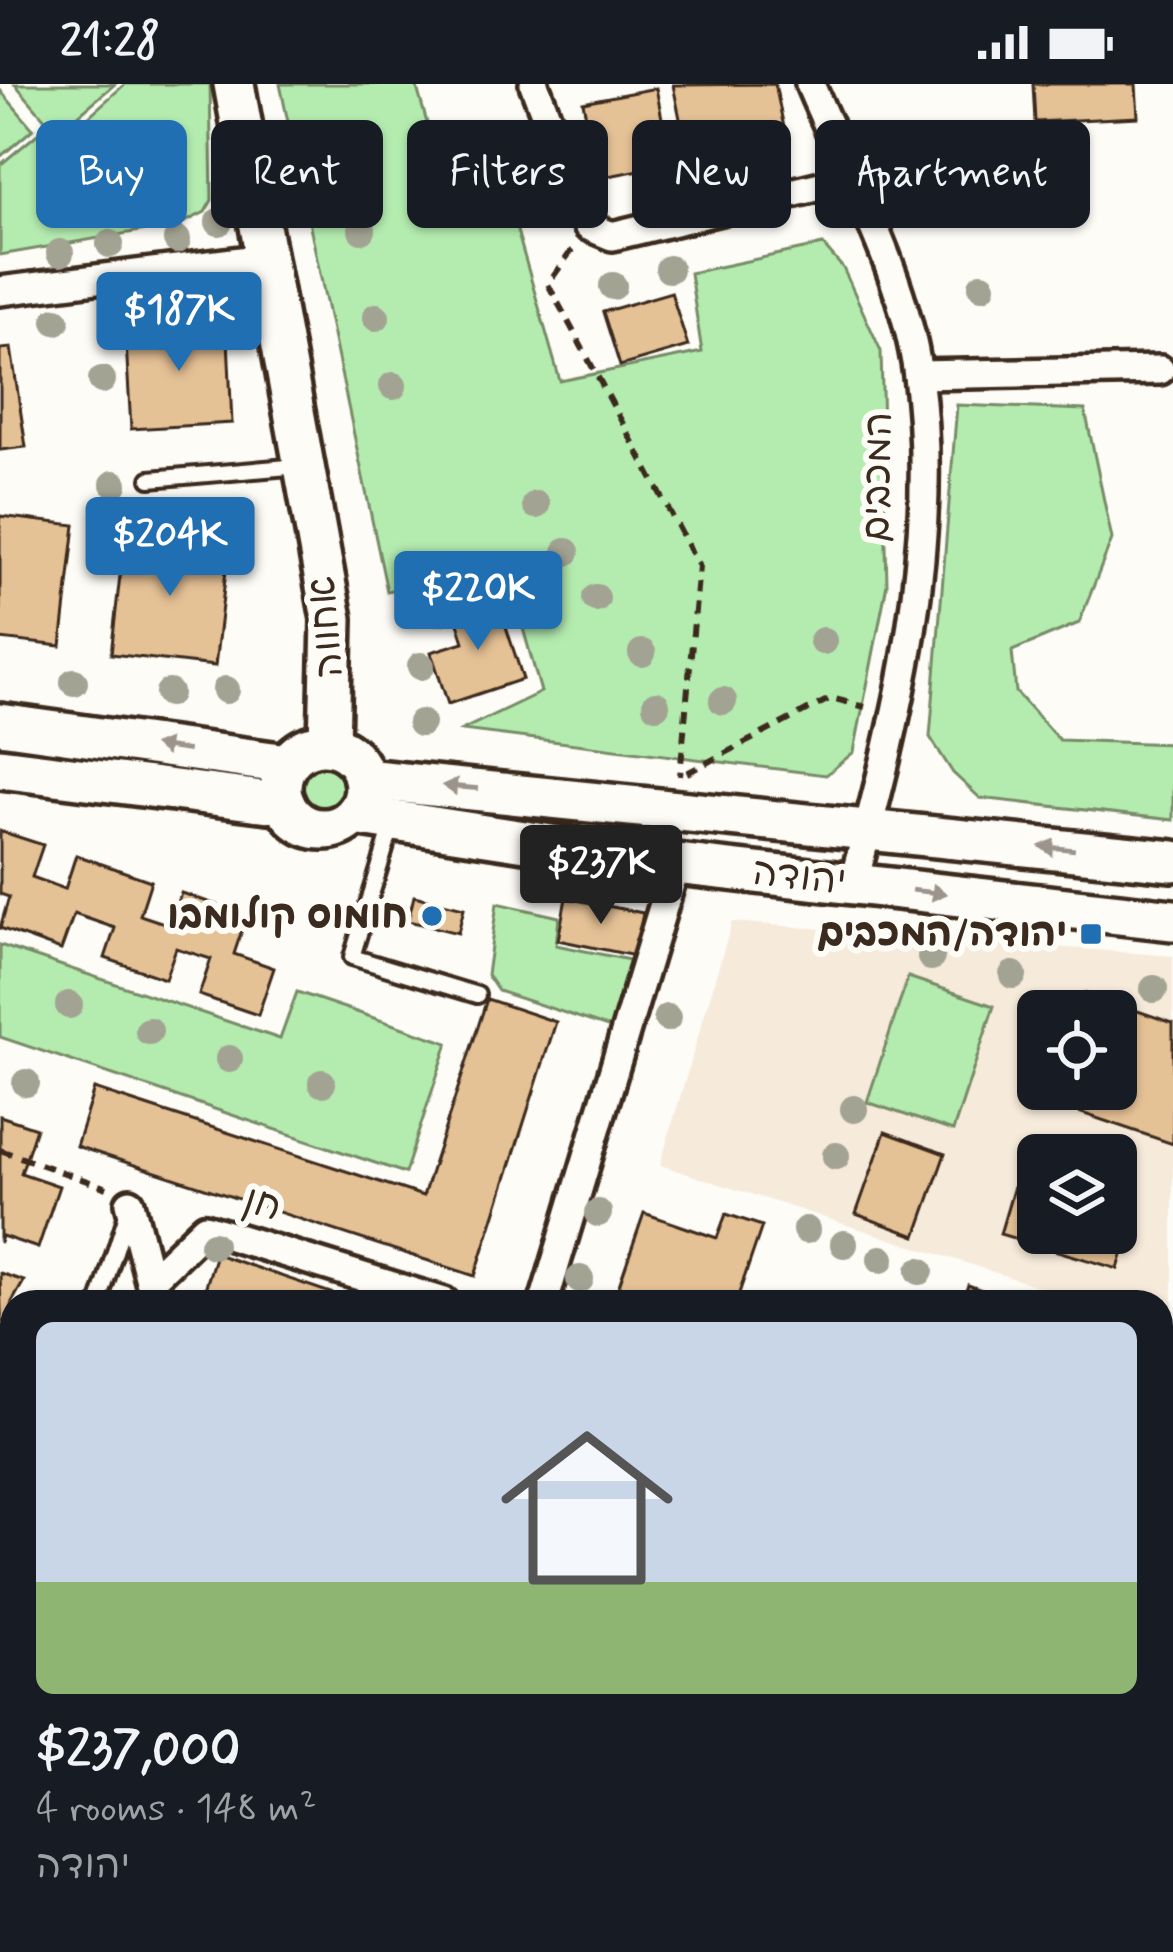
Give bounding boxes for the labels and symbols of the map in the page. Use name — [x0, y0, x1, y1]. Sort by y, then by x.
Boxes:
pin: $187K — [95, 272, 263, 374]
street label: המכבים — [852, 411, 906, 543]
pin: $204K — [86, 497, 254, 599]
pin: $220K — [394, 551, 562, 653]
street label: אחווה — [297, 574, 357, 680]
one-way arrow — [152, 738, 189, 757]
one-way arrow — [441, 777, 478, 796]
pin: $237K — [517, 825, 685, 927]
one-way arrow — [1038, 838, 1075, 857]
street label: יהודה — [750, 848, 848, 908]
one-way arrow — [911, 883, 948, 902]
place label: חומוס קולומבו — [167, 891, 408, 942]
marker: חומוס קולומבו — [419, 903, 445, 929]
place label: יהודה/המכבים — [817, 909, 1067, 960]
marker: יהודה/המכבים — [1078, 921, 1104, 947]
street label: חן — [237, 1175, 287, 1235]

